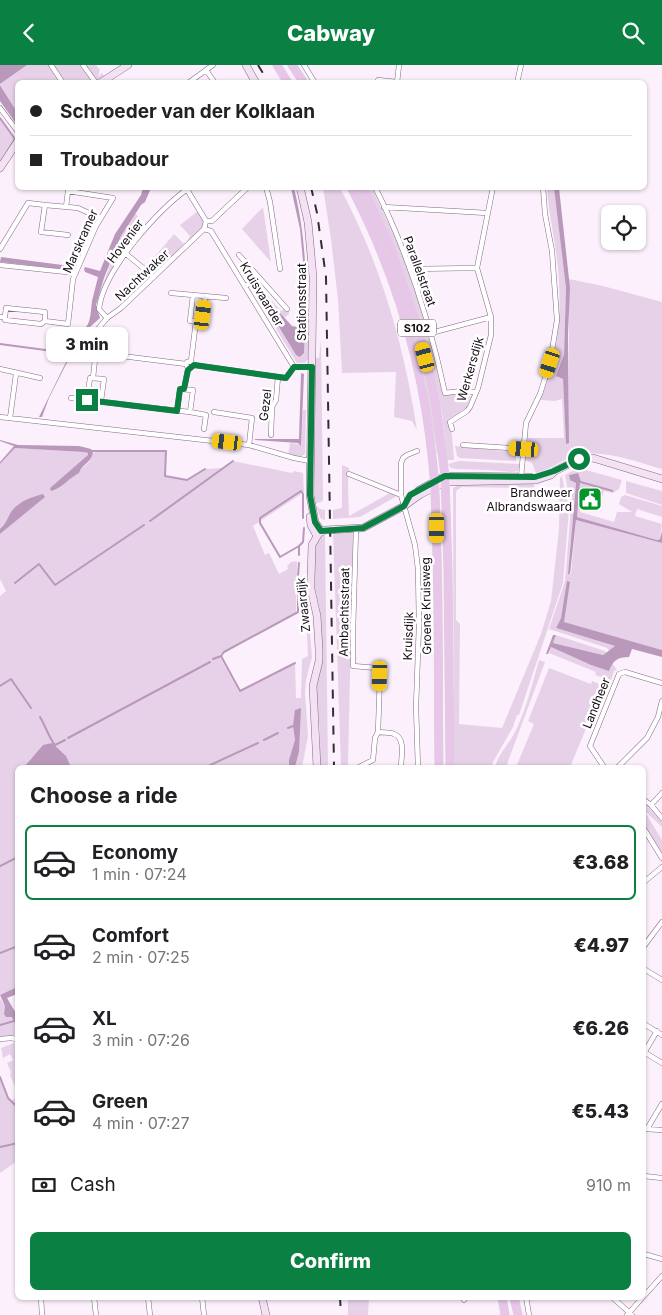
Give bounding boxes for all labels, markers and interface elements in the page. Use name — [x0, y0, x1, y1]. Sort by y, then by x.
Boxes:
icon: back — [15, 19, 43, 47]
icon: search — [619, 19, 647, 47]
text: Cabway — [287, 20, 375, 46]
text: Schroeder van der Kolklaan — [60, 100, 315, 123]
text: Troubadour — [60, 148, 169, 171]
map controls — [601, 205, 646, 250]
button: locate — [601, 205, 646, 250]
street label: Marskramer — [59, 206, 101, 275]
street label: Hovenier — [104, 216, 147, 266]
street label: Parallelstraat — [400, 234, 440, 308]
street label: Nachtwaker — [112, 246, 172, 304]
street label: Kruisvaarder — [237, 259, 287, 329]
street label: Stationsstraat — [294, 263, 309, 341]
car — [193, 299, 212, 331]
road number: S102 — [398, 319, 436, 337]
callout: 3 min — [46, 327, 128, 363]
text: 3 min — [65, 334, 109, 354]
street label: Werkersdijk — [454, 334, 487, 403]
car — [413, 341, 436, 373]
car — [538, 346, 561, 380]
street label: Gezel — [256, 388, 274, 422]
route end — [76, 389, 98, 411]
car — [211, 433, 242, 451]
car — [508, 440, 539, 458]
route start — [568, 448, 590, 470]
place label: Brandweer Albrandswaard — [486, 485, 572, 514]
public building icon: Brandweer Albrandswaard — [577, 486, 603, 512]
car — [429, 513, 444, 543]
street label: Groene Kruisweg — [418, 557, 434, 655]
street label: Ambachtsstraat — [336, 567, 352, 657]
street label: Zwaardijk — [293, 577, 313, 633]
street label: Kruisdijk — [400, 611, 416, 661]
car — [371, 661, 388, 691]
street label: Landheer — [579, 675, 613, 731]
text: Choose a ride — [30, 782, 178, 808]
icon: car — [32, 840, 77, 885]
text: Economy — [92, 841, 178, 864]
text: €3.68 — [572, 851, 629, 874]
text: 1 min · 07:24 — [92, 864, 187, 884]
icon: car — [32, 923, 77, 968]
text: Comfort — [92, 924, 169, 947]
text: €4.97 — [574, 934, 629, 957]
text: 2 min · 07:25 — [92, 947, 190, 967]
icon: car — [32, 1006, 77, 1051]
text: XL — [92, 1007, 117, 1030]
text: €6.26 — [572, 1017, 629, 1040]
text: 3 min · 07:26 — [92, 1030, 190, 1050]
icon: car — [32, 1089, 77, 1134]
text: Green — [92, 1090, 148, 1113]
text: €5.43 — [572, 1100, 629, 1123]
text: 4 min · 07:27 — [92, 1113, 190, 1133]
icon: cash — [30, 1171, 58, 1199]
text: Cash — [70, 1173, 116, 1196]
text: 910 m — [586, 1175, 631, 1195]
button: Confirm — [30, 1232, 631, 1290]

